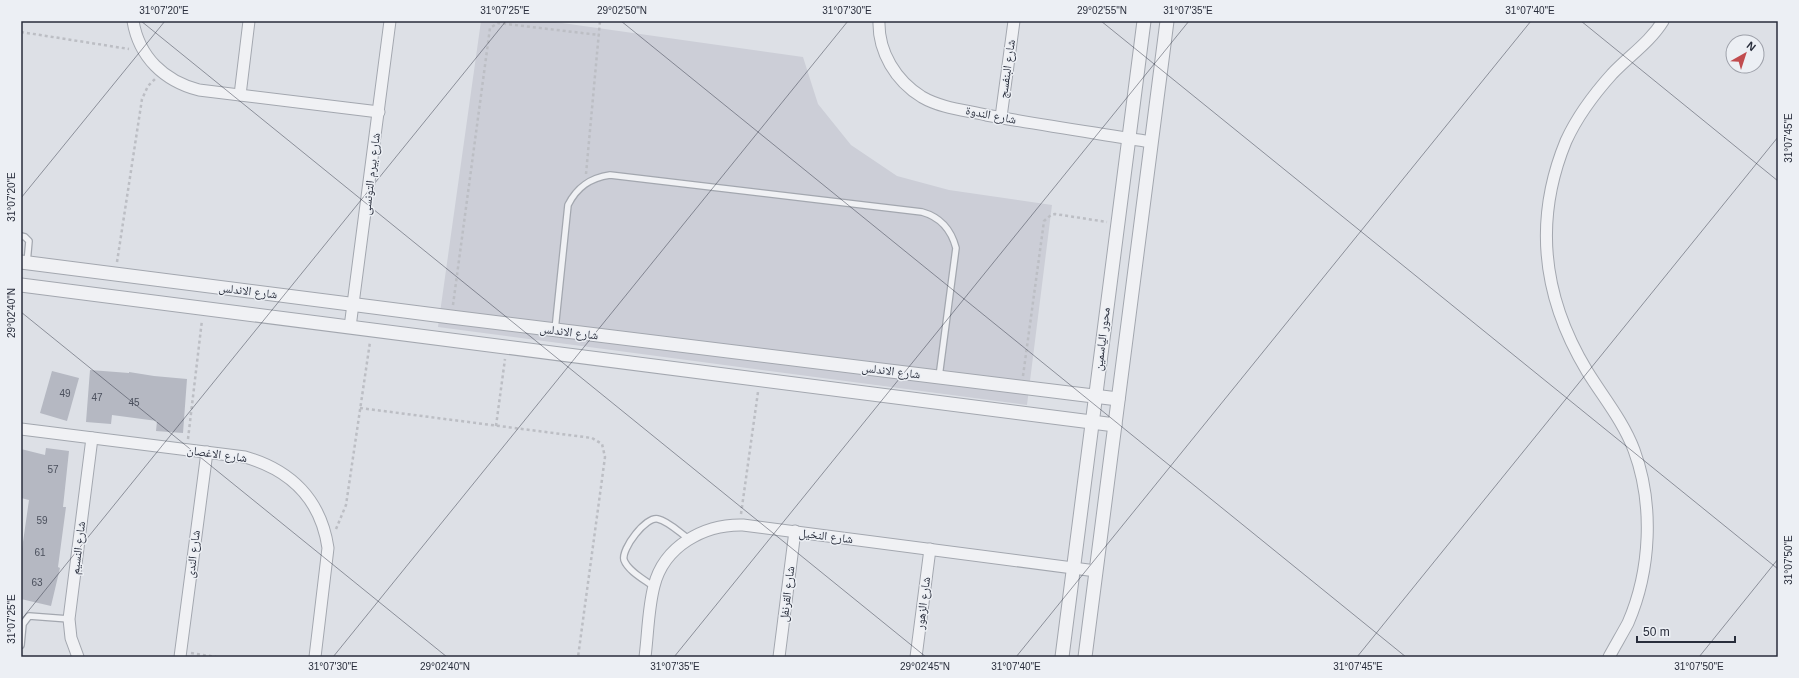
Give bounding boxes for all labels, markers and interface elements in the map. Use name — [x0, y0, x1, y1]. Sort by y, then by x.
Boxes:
text: 31°07'20"E — [139, 5, 189, 16]
text: 31°07'25"E — [480, 5, 530, 16]
text: 29°02'50"N — [597, 5, 647, 16]
text: 31°07'30"E — [822, 5, 872, 16]
text: 29°02'55"N — [1077, 5, 1127, 16]
text: 31°07'35"E — [1163, 5, 1213, 16]
text: 31°07'40"E — [1505, 5, 1555, 16]
north arrow — [1725, 34, 1765, 74]
street label: شارع البنفسج — [996, 39, 1019, 99]
text: N — [1744, 39, 1758, 53]
street label: شارع الندوة — [964, 103, 1018, 128]
text: 31°07'45"E — [1783, 113, 1794, 163]
street label: شارع بيرم التونسى — [359, 132, 384, 216]
text: 31°07'20"E — [6, 172, 17, 222]
street label: شارع الاندلس — [218, 280, 278, 303]
text: 29°02'40"N — [6, 288, 17, 338]
street label: محور الياسمين — [1091, 306, 1113, 372]
street label: شارع الاندلس — [539, 321, 599, 344]
street label: شارع الاندلس — [861, 360, 921, 383]
house number: 49 — [59, 388, 71, 399]
house number: 47 — [91, 392, 103, 403]
house number: 45 — [128, 397, 140, 408]
street label: شارع الاغصان — [186, 443, 248, 466]
house number: 57 — [47, 464, 59, 475]
house number: 59 — [36, 515, 48, 526]
street label: شارع النسيم — [68, 520, 89, 576]
street label: شارع النخيل — [798, 526, 854, 547]
street label: شارع الندى — [183, 529, 204, 579]
text: 31°07'50"E — [1783, 535, 1794, 585]
house number: 61 — [34, 547, 46, 558]
street label: شارع القرنفل — [777, 565, 798, 623]
street label: شارع الزهور — [913, 576, 934, 631]
house number: 63 — [31, 577, 43, 588]
text: 31°07'25"E — [6, 594, 17, 644]
scale bar — [1637, 618, 1735, 644]
text: 50 m — [1643, 625, 1670, 639]
text: 31°07'30"E — [308, 661, 358, 672]
text: 29°02'40"N — [420, 661, 470, 672]
text: 31°07'35"E — [650, 661, 700, 672]
text: 29°02'45"N — [900, 661, 950, 672]
text: 31°07'40"E — [991, 661, 1041, 672]
text: 31°07'45"E — [1333, 661, 1383, 672]
text: 31°07'50"E — [1674, 661, 1724, 672]

